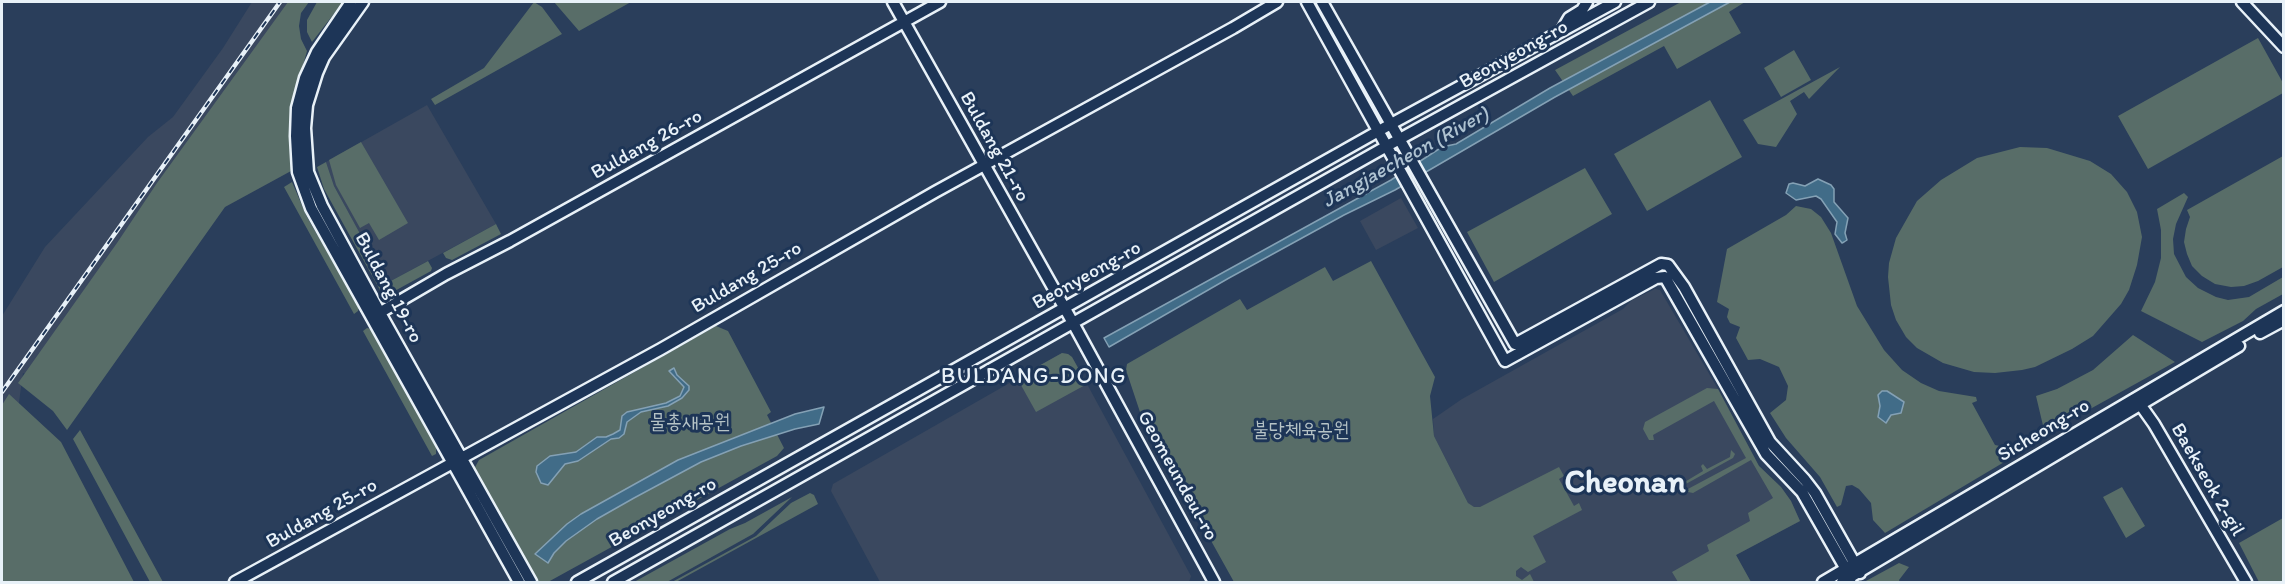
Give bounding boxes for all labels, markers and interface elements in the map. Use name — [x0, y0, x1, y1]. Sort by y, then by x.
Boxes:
street label: Beonyeong-ro — [1455, 15, 1573, 95]
street label: Buldang 21-ro — [954, 88, 1034, 206]
water label: Jangjaecheon (River) — [1318, 102, 1494, 214]
street label: Buldang 26-ro — [587, 105, 707, 185]
street label: Buldang 19-ro — [349, 228, 427, 348]
street label: Beonyeong-ro — [1028, 236, 1146, 316]
street label: Buldang 25-ro — [688, 237, 806, 319]
district label: BULDANG-DONG — [941, 364, 1127, 390]
street label: Sicheong-ro — [1994, 394, 2094, 468]
street label: Geomeundeul-ro — [1131, 407, 1223, 545]
park label: 물총새공원 — [650, 411, 730, 435]
park label: 불당체육공원 — [1253, 419, 1349, 443]
street label: Baekseok 2-gil — [2165, 419, 2249, 541]
district label: Cheonan — [1564, 465, 1686, 503]
street label: Beonyeong-ro — [605, 472, 721, 554]
street label: Buldang 25-ro — [262, 474, 382, 554]

